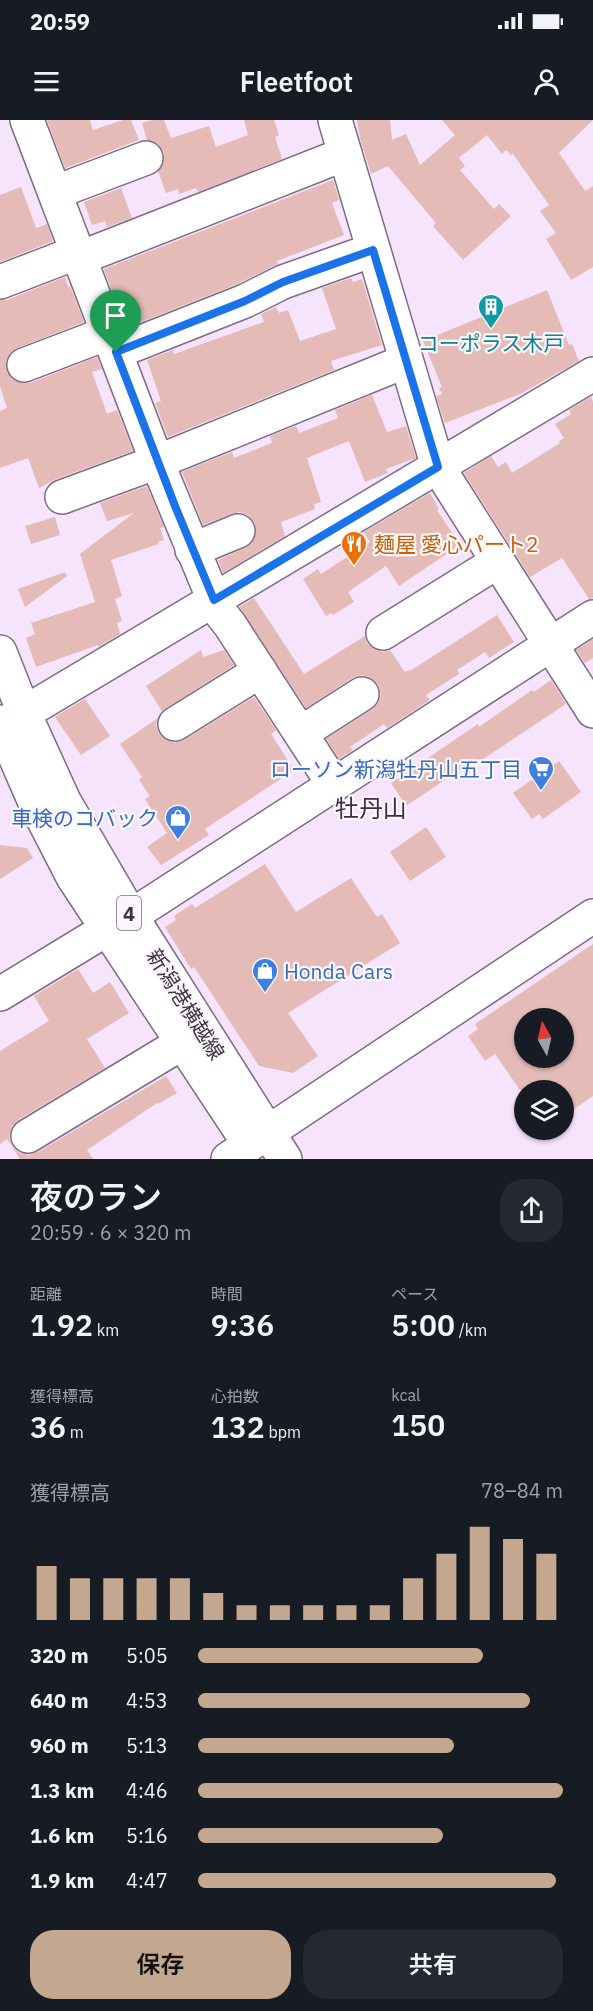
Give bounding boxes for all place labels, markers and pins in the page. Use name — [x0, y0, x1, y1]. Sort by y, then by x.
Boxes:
pin — [90, 290, 141, 352]
building icon: コーポラス木戸 — [476, 292, 506, 330]
place label: コーポラス木戸 — [418, 329, 564, 357]
restaurant icon: 麺屋 愛心パート2 — [339, 529, 369, 567]
place label: 麺屋 愛心パート2 — [374, 530, 539, 558]
supermarket icon: ローソン新潟牡丹山五丁目 — [526, 754, 556, 792]
place label: ローソン新潟牡丹山五丁目 — [270, 755, 522, 783]
shop icon: 車検のコバック — [163, 803, 193, 841]
place label: 車検のコバック — [11, 804, 158, 832]
shop icon: Honda Cars — [250, 956, 280, 994]
place label: Honda Cars — [284, 957, 393, 985]

